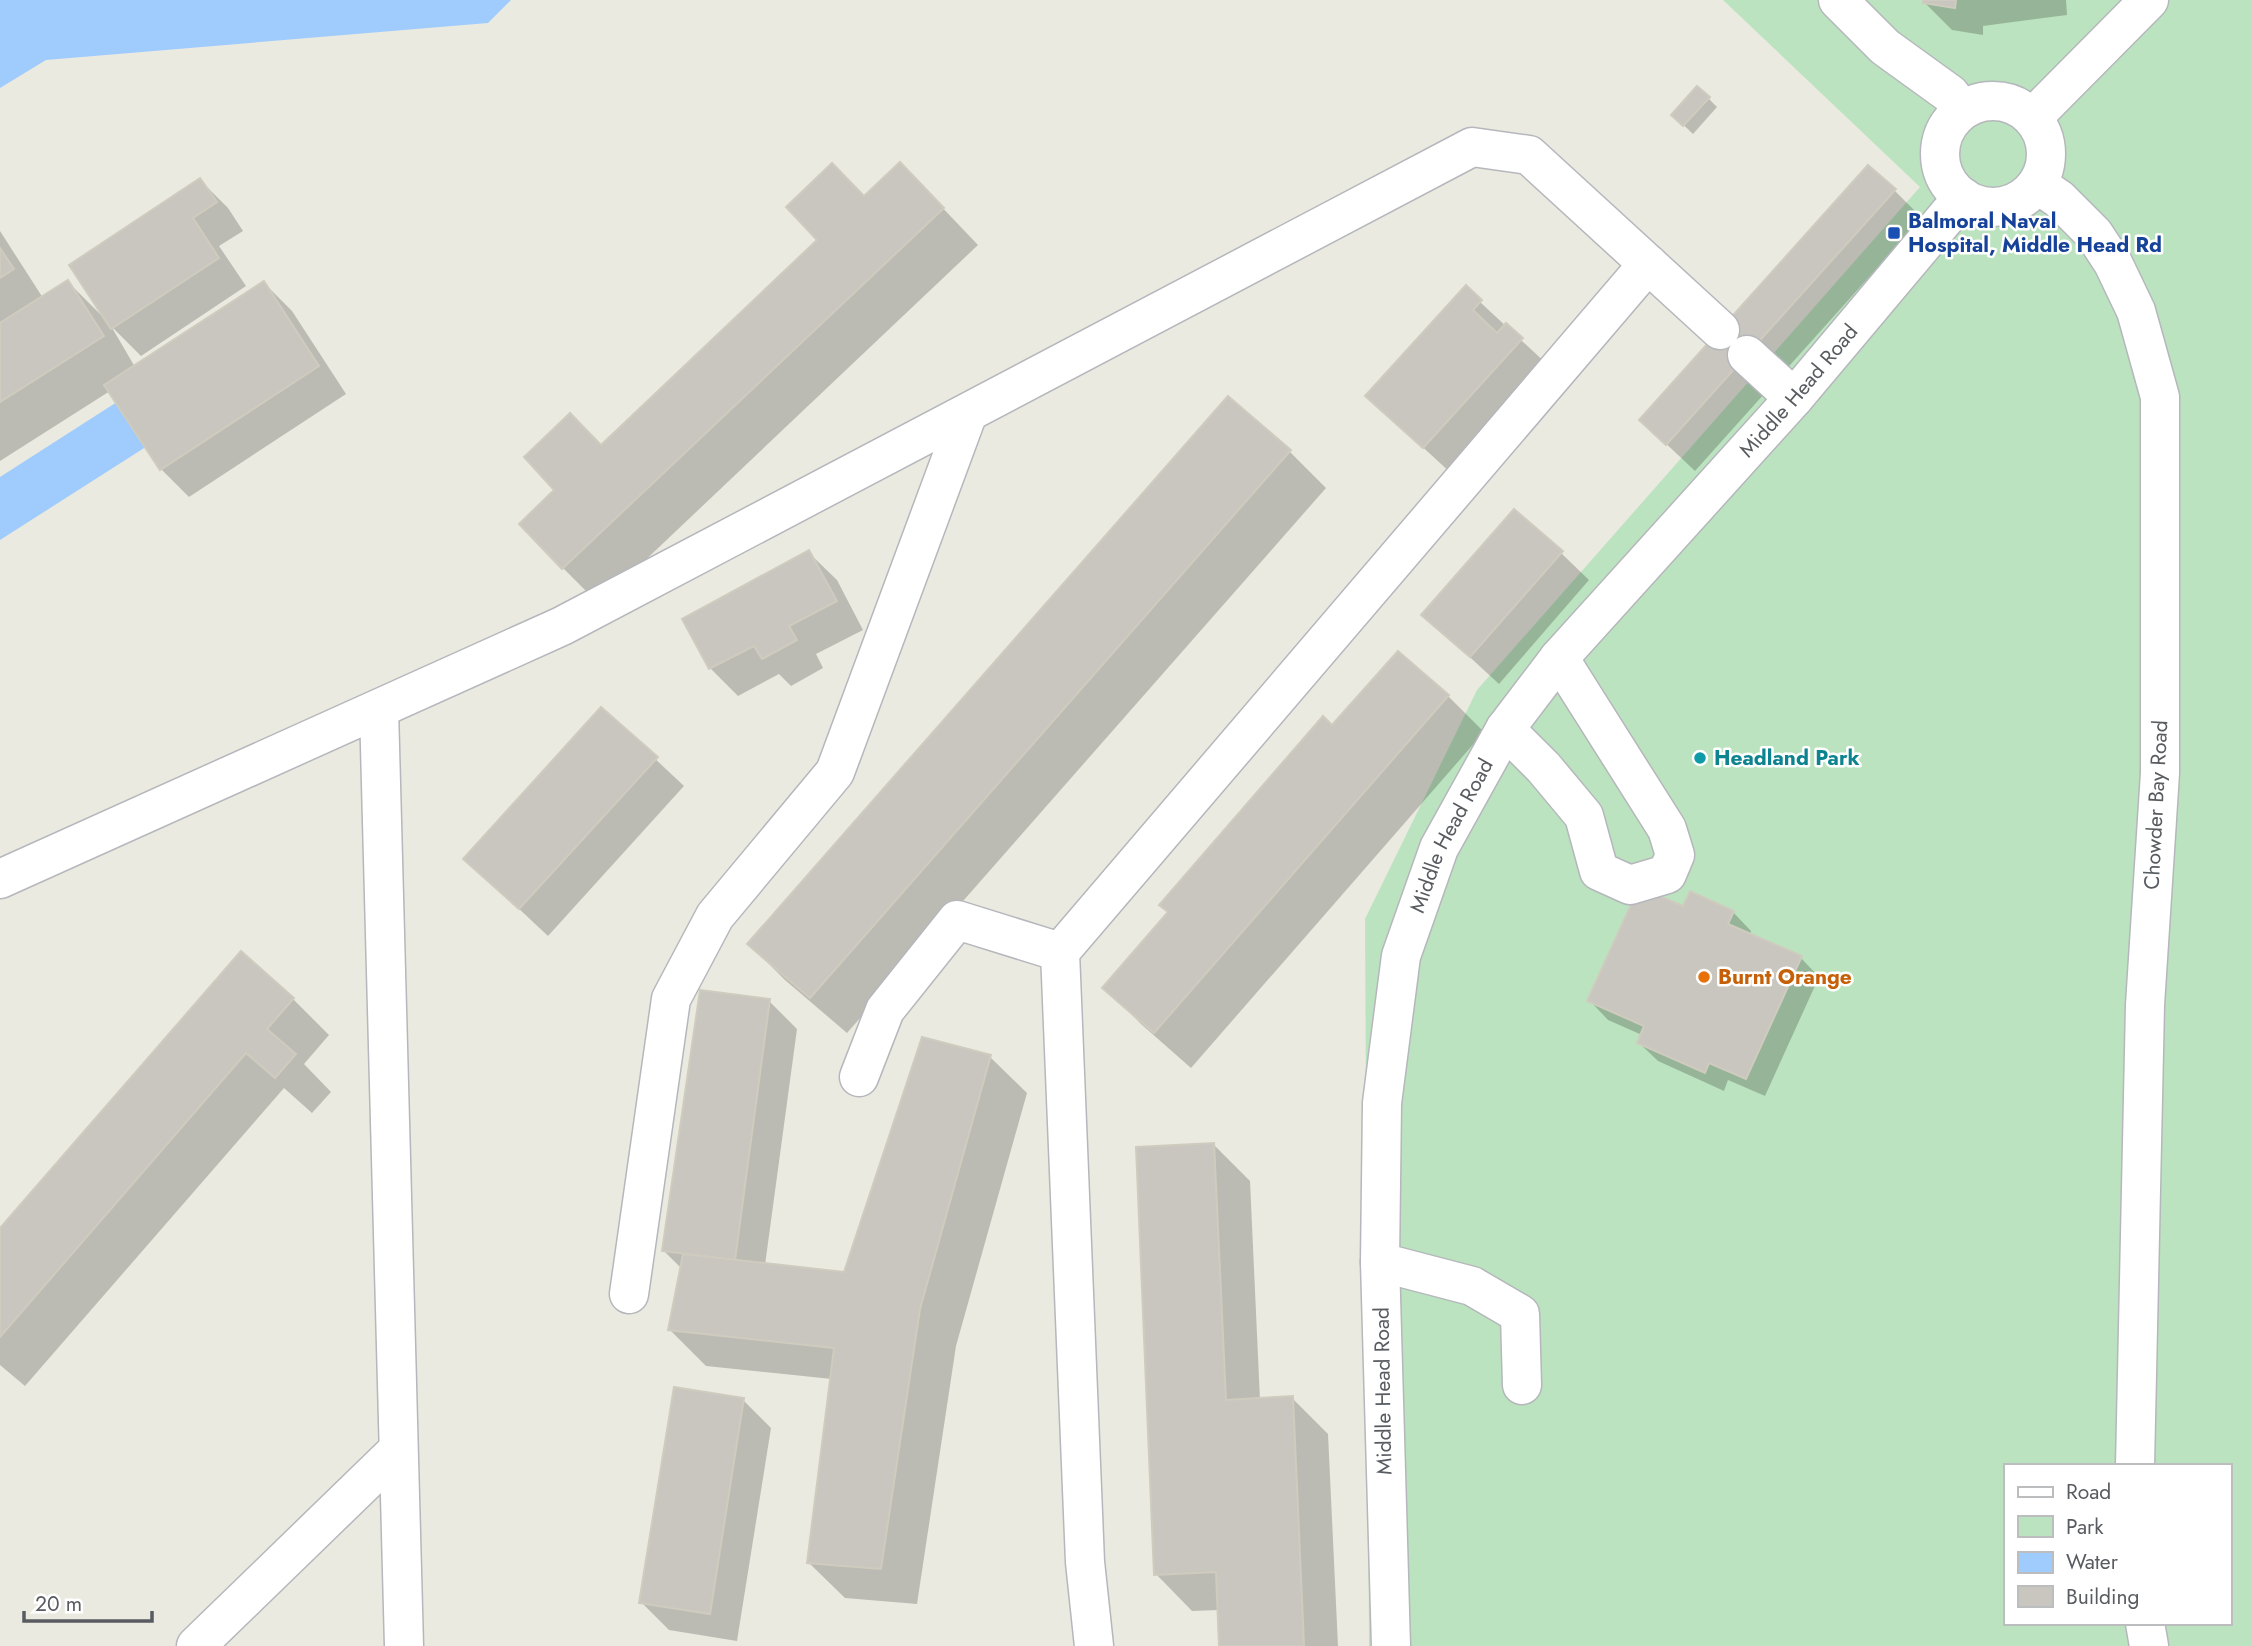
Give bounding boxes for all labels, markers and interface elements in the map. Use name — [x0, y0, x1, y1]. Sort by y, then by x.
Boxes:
place label: Balmoral Naval Hospital, Middle Head Rd — [1908, 206, 2162, 260]
marker: Balmoral Naval Hospital, Middle Head Rd — [1886, 225, 1902, 241]
street label: Middle Head Road — [1732, 318, 1865, 464]
street label: Chowder Bay Road — [2137, 719, 2175, 891]
place label: Headland Park — [1714, 743, 1860, 773]
marker: Headland Park — [1692, 750, 1708, 766]
street label: Middle Head Road — [1402, 753, 1501, 917]
place label: Burnt Orange — [1718, 962, 1852, 992]
marker: Burnt Orange — [1696, 969, 1712, 985]
street label: Middle Head Road — [1367, 1307, 1399, 1475]
legend — [2004, 1464, 2231, 1625]
text: Road — [2066, 1477, 2111, 1507]
text: Park — [2066, 1512, 2104, 1542]
text: Water — [2066, 1547, 2119, 1577]
scale bar — [24, 1580, 152, 1624]
text: Building — [2066, 1582, 2139, 1612]
text: 20 m — [35, 1589, 82, 1619]

